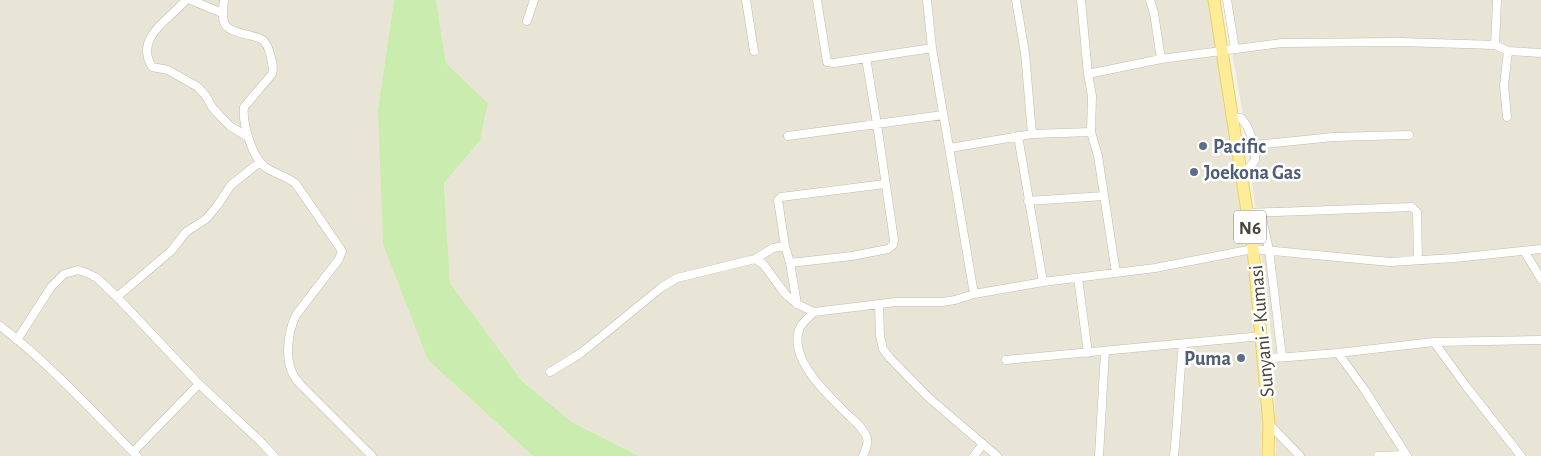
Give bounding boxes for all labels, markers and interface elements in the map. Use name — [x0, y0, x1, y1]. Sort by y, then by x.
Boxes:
place label: Pacific — [1213, 137, 1266, 157]
marker: Pacific — [1197, 140, 1209, 152]
place label: Joekona Gas — [1204, 163, 1301, 183]
marker: Joekona Gas — [1188, 166, 1200, 178]
road number: N6 — [1234, 210, 1266, 243]
street label: Sunyani - Kumasi — [1246, 264, 1278, 398]
place label: Puma — [1184, 349, 1231, 369]
marker: Puma — [1235, 352, 1247, 364]

